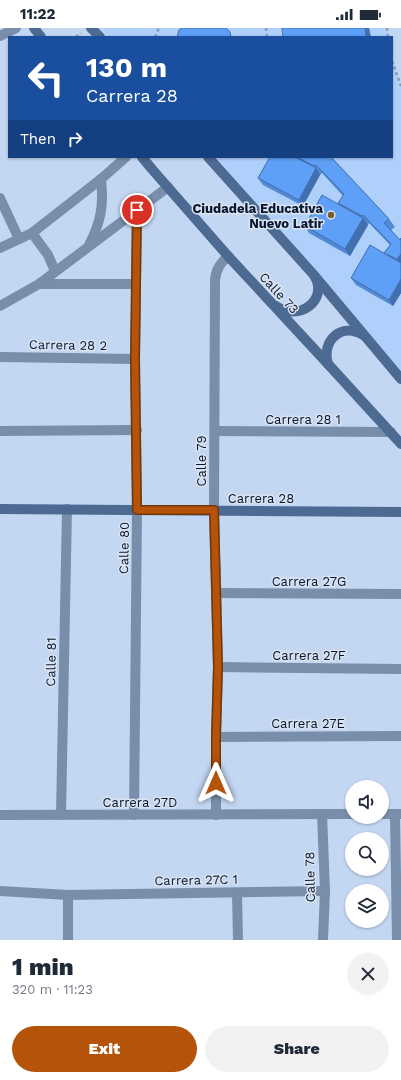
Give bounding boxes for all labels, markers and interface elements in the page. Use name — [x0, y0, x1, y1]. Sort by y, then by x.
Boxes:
text: 11:22 — [20, 5, 55, 23]
text: 130 m — [86, 51, 167, 84]
icon: left — [20, 52, 72, 104]
text: Carrera 28 — [86, 85, 178, 106]
icon: right — [64, 128, 86, 150]
text: Then — [20, 130, 56, 148]
pin — [120, 193, 154, 227]
icon: arrive — [126, 199, 148, 221]
place label: Ciudadela Educativa Nuevo Latir — [192, 201, 323, 231]
marker: Ciudadela Educativa Nuevo Latir — [326, 210, 336, 220]
street label: Calle 73 — [256, 269, 302, 317]
street label: Carrera 28 2 — [29, 337, 107, 353]
street label: Carrera 28 1 — [265, 412, 341, 427]
street label: Calle 79 — [194, 436, 209, 486]
street label: Carrera 28 — [228, 491, 294, 506]
street label: Calle 80 — [116, 522, 132, 574]
street label: Carrera 27G — [272, 574, 346, 589]
street label: Calle 81 — [43, 637, 59, 687]
street label: Carrera 27F — [272, 648, 346, 663]
street label: Carrera 27E — [271, 716, 345, 731]
position arrow — [195, 762, 237, 804]
map controls — [345, 780, 389, 928]
button: sound — [345, 780, 389, 824]
street label: Carrera 27D — [103, 795, 177, 810]
button: search — [345, 832, 389, 876]
street label: Calle 78 — [302, 852, 318, 902]
street label: Carrera 27C 1 — [154, 872, 238, 888]
button: layers — [345, 884, 389, 928]
text: 1 min — [12, 953, 74, 981]
button: close — [347, 953, 389, 995]
text: 320 m · 11:23 — [12, 982, 93, 997]
button: Exit — [12, 1026, 197, 1072]
button: Share — [205, 1026, 389, 1072]

